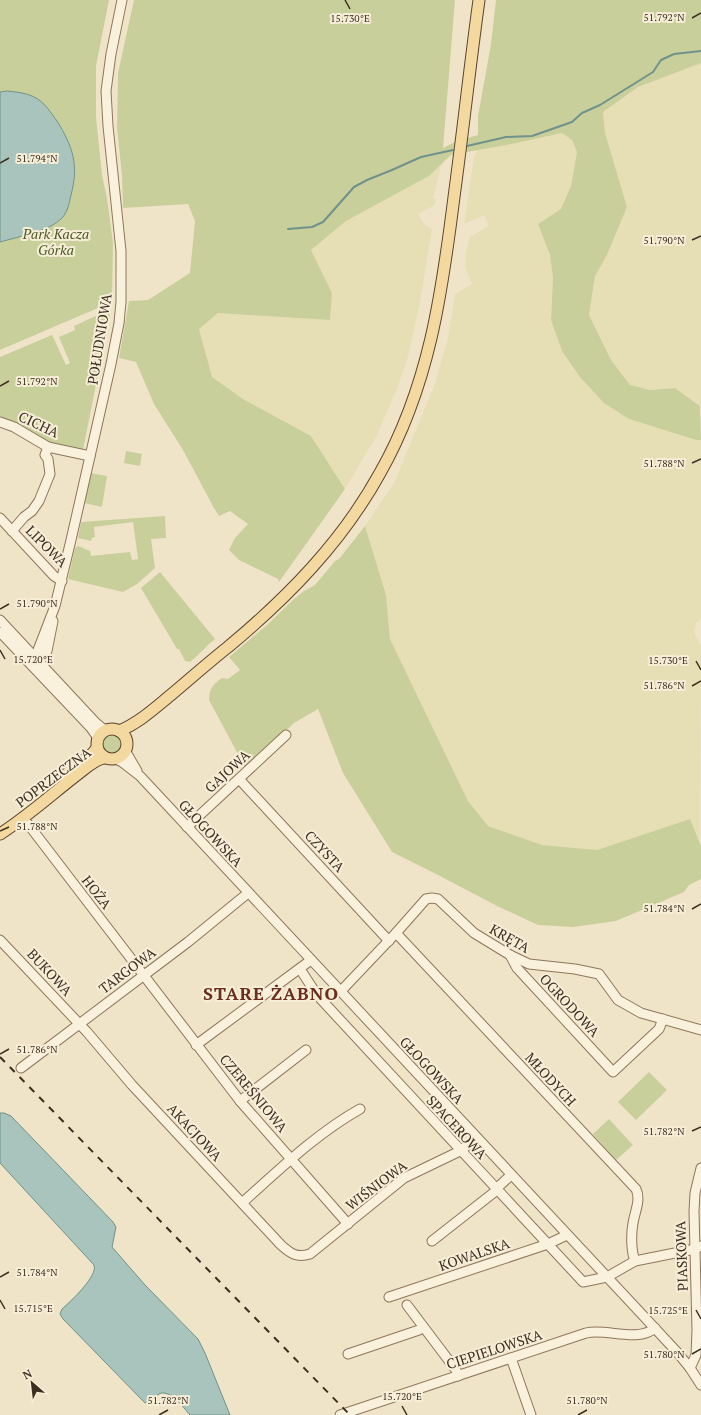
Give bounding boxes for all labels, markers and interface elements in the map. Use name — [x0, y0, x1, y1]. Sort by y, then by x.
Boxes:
text: 51.792°N — [644, 11, 685, 24]
text: 15.730°E — [330, 12, 370, 25]
text: 51.794°N — [17, 152, 58, 165]
park label: Park Kacza Górka — [22, 224, 89, 259]
text: 51.790°N — [644, 234, 685, 247]
street label: POŁUDNIOWA — [82, 292, 116, 386]
text: 51.792°N — [17, 375, 58, 388]
street label: CICHA — [16, 406, 63, 442]
text: 51.788°N — [644, 457, 685, 470]
street label: LIPOWA — [22, 521, 72, 571]
text: 51.790°N — [17, 597, 58, 610]
text: 15.720°E — [13, 653, 53, 666]
text: 15.730°E — [648, 654, 688, 667]
text: 51.786°N — [644, 679, 685, 692]
street label: POPRZECZNA — [12, 742, 95, 812]
street label: GAJOWA — [200, 745, 254, 797]
street label: GŁOGOWSKA — [175, 795, 247, 871]
text: 51.788°N — [17, 820, 58, 833]
street label: CZYSTA — [301, 826, 349, 876]
street label: HOŻA — [78, 871, 116, 913]
text: 51.784°N — [644, 902, 685, 915]
street label: KRĘTA — [486, 919, 534, 957]
street label: TARGOWA — [95, 942, 160, 998]
street label: BUKOWA — [23, 944, 77, 1000]
street label: OGRODOWA — [536, 969, 605, 1041]
district label: STARE ŻABNO — [203, 981, 339, 1005]
street label: GŁOGOWSKA — [396, 1032, 468, 1108]
text: 51.786°N — [17, 1043, 58, 1056]
street label: MŁODYCH — [521, 1048, 581, 1110]
street label: CZEREŚNIOWA — [216, 1050, 293, 1136]
street label: SPACEROWA — [423, 1091, 492, 1163]
street label: AKACJOWA — [163, 1099, 227, 1165]
text: 51.782°N — [644, 1125, 685, 1138]
street label: WIŚNIOWA — [342, 1155, 411, 1214]
street label: PIASKOWA — [670, 1220, 692, 1291]
street label: KOWALSKA — [436, 1233, 512, 1275]
text: 51.784°N — [17, 1266, 58, 1279]
text: 15.715°E — [13, 1302, 53, 1315]
text: 15.725°E — [648, 1304, 688, 1317]
street label: CIEPIELOWSKA — [444, 1324, 545, 1373]
text: 51.780°N — [644, 1348, 685, 1361]
north arrow — [12, 1363, 52, 1403]
text: N — [20, 1366, 35, 1382]
text: 15.720°E — [382, 1390, 422, 1403]
text: 51.782°N — [148, 1394, 189, 1407]
text: 51.780°N — [567, 1394, 608, 1407]

